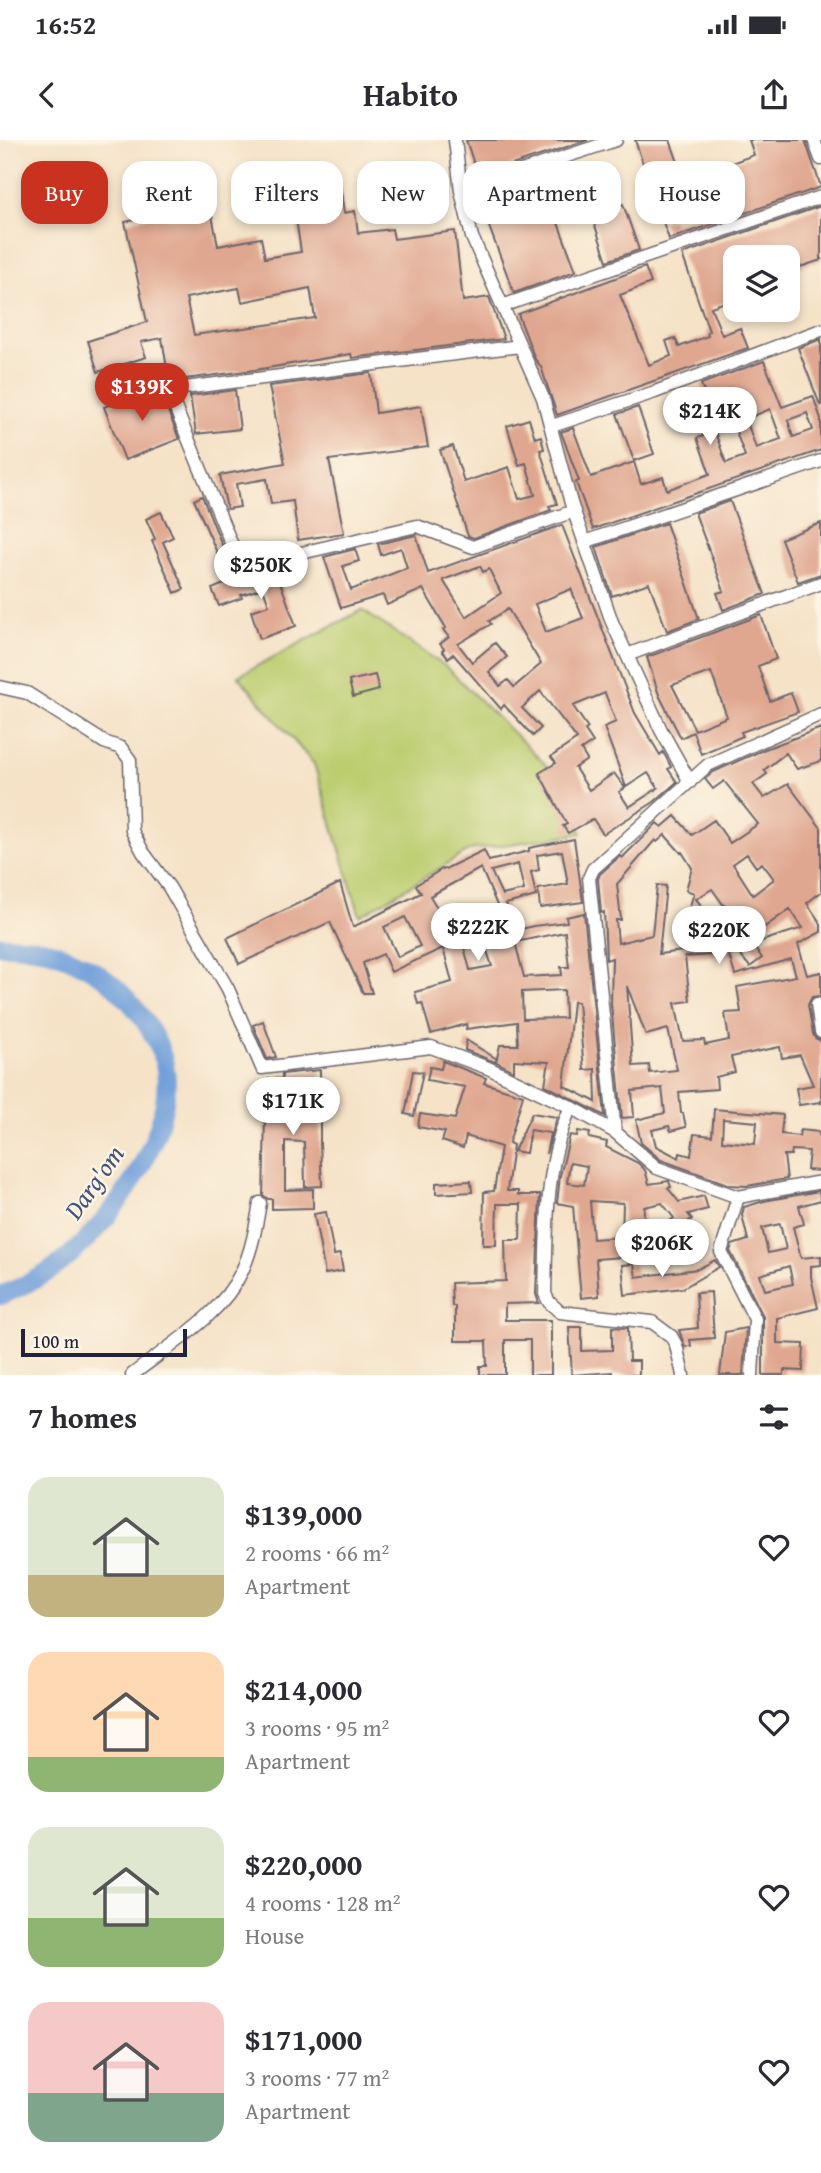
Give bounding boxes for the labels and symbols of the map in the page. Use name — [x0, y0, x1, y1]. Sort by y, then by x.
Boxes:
pin: $139K — [93, 364, 191, 423]
pin: $214K — [661, 387, 759, 447]
pin: $250K — [212, 542, 310, 601]
pin: $222K — [429, 904, 527, 963]
pin: $220K — [670, 906, 768, 966]
pin: $171K — [244, 1077, 342, 1137]
water label: Darg'om — [53, 1136, 133, 1228]
pin: $206K — [613, 1220, 711, 1279]
scale bar — [21, 1326, 187, 1358]

